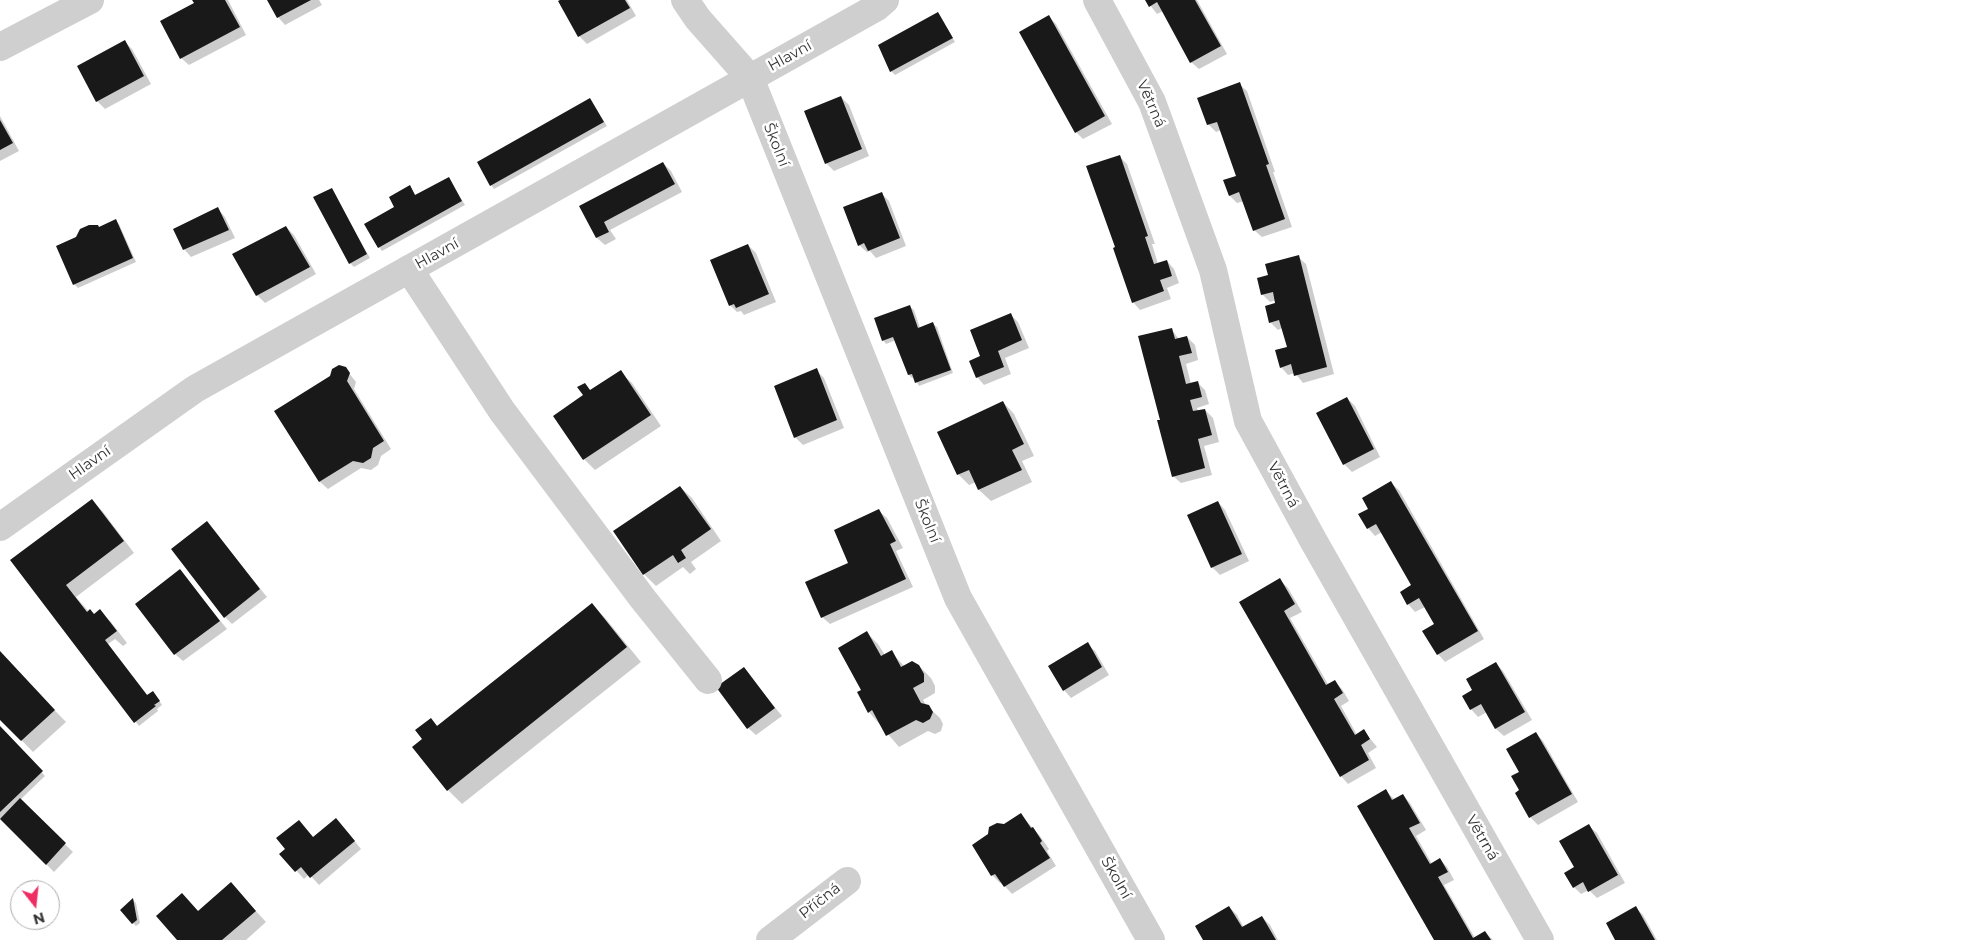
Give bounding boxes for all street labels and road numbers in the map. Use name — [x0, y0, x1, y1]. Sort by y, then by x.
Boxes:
street label: Hlavní — [765, 37, 815, 75]
street label: Větrná — [1133, 78, 1169, 130]
street label: Školní — [759, 121, 793, 169]
street label: Hlavní — [412, 235, 462, 273]
street label: Hlavní — [65, 442, 115, 484]
street label: Větrná — [1263, 459, 1303, 511]
street label: Školní — [910, 497, 944, 545]
street label: Větrná — [1462, 812, 1502, 864]
street label: Školní — [1097, 854, 1135, 902]
street label: Příčná — [796, 879, 844, 923]

